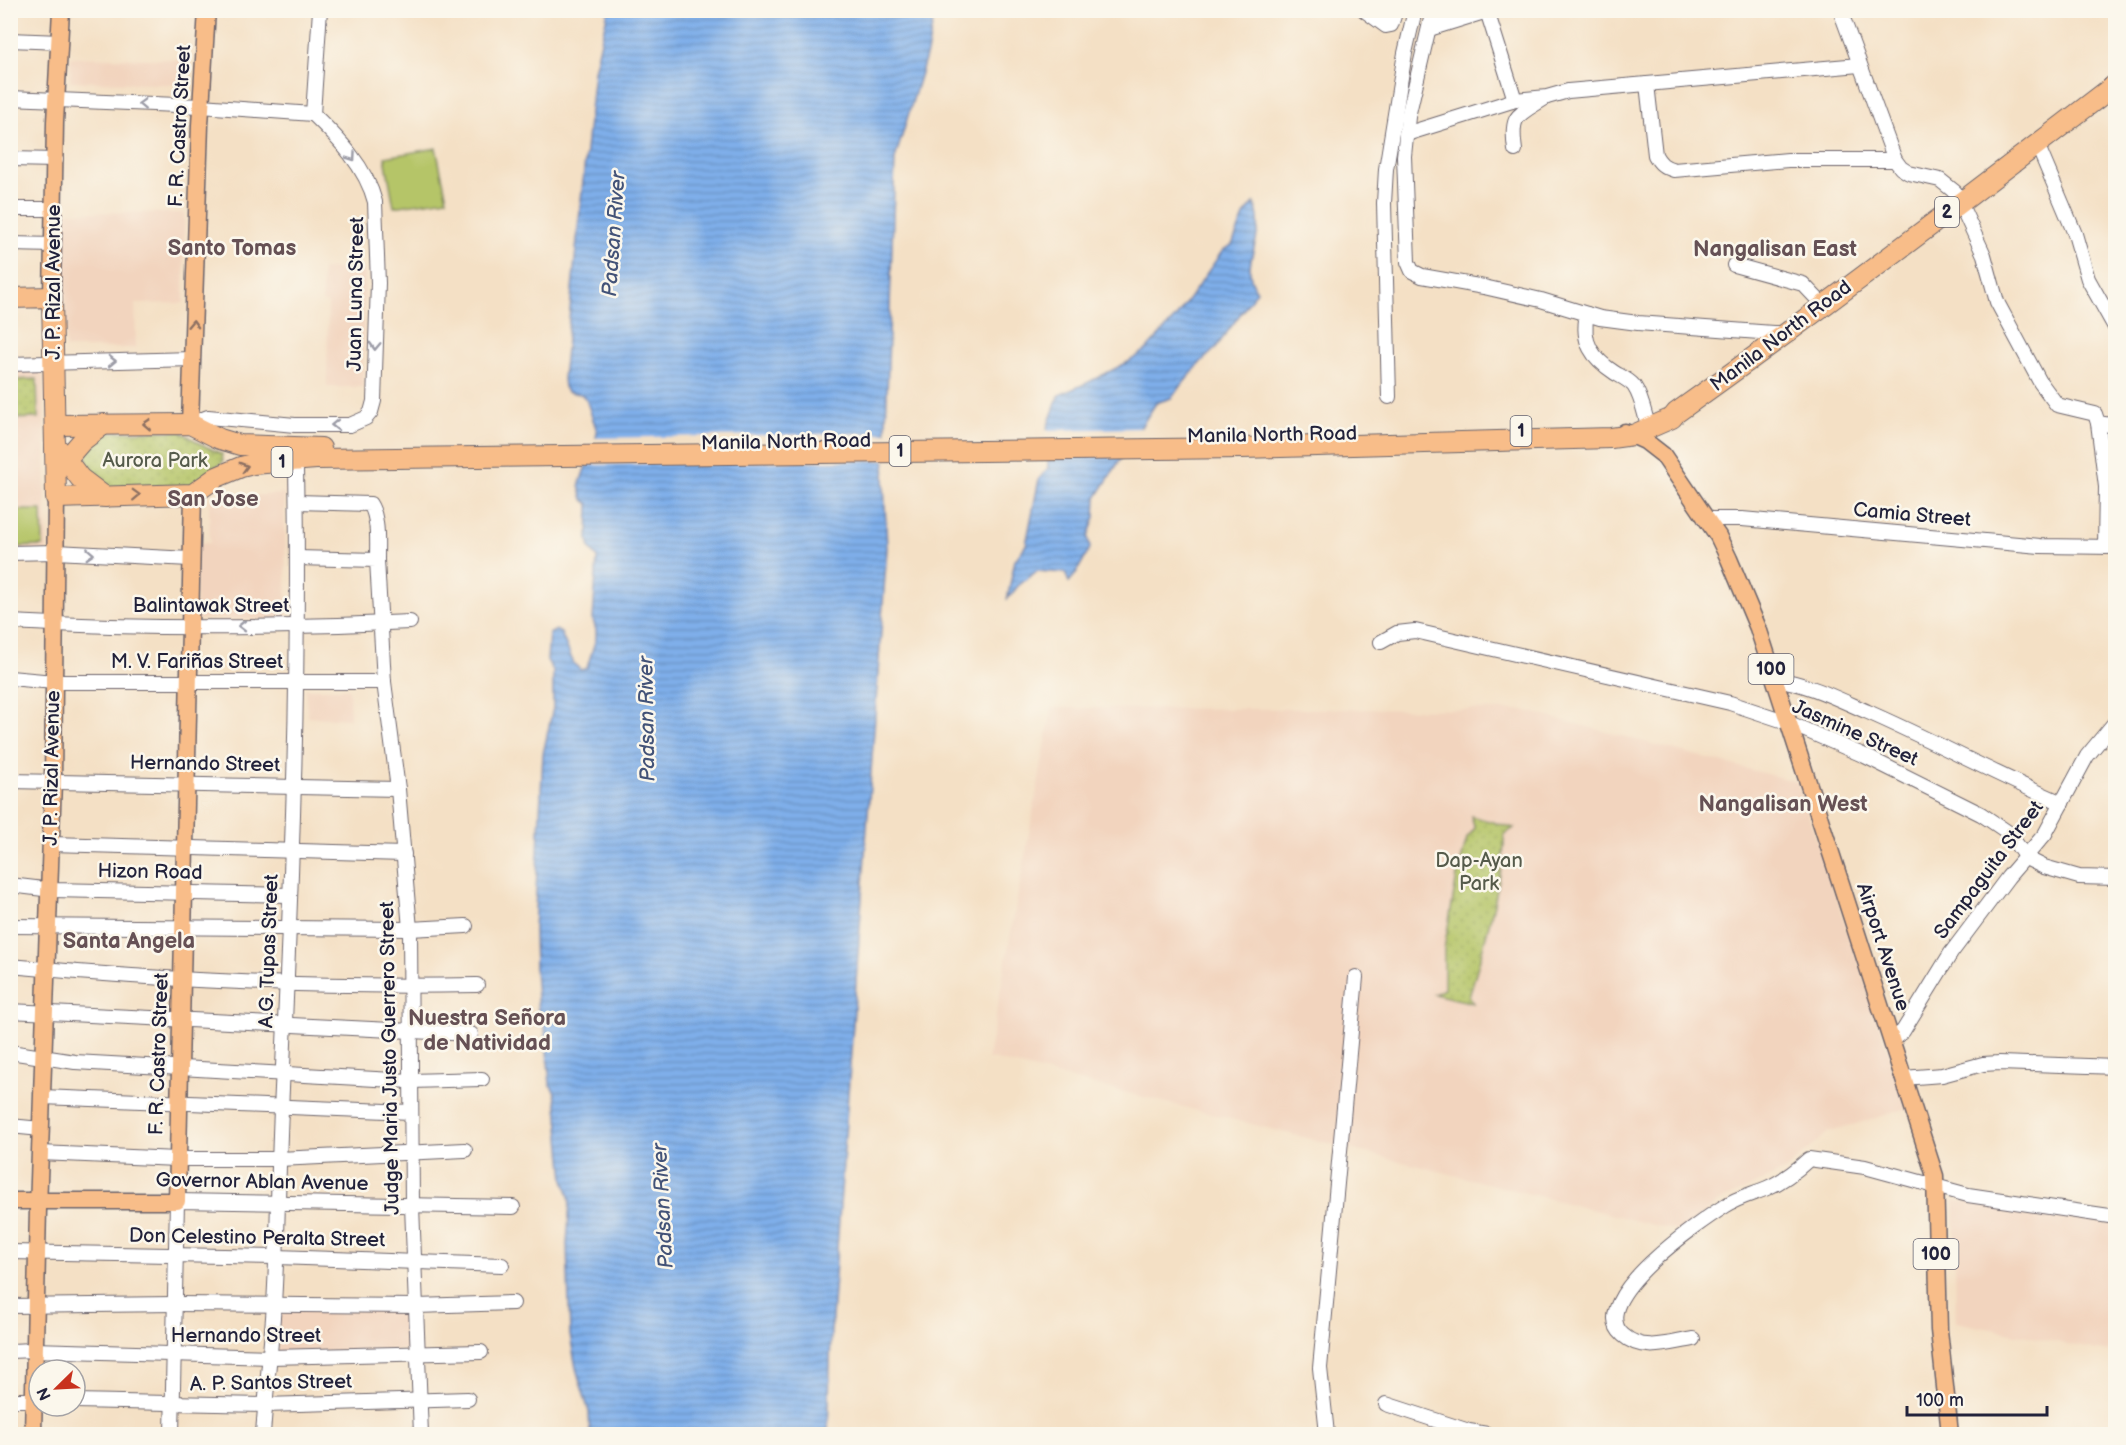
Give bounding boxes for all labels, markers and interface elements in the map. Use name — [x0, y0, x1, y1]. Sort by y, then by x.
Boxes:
street label: F. R. Castro Street — [164, 44, 196, 208]
one-way arrow — [138, 98, 147, 110]
one-way arrow — [345, 151, 356, 162]
water label: Padsan River — [597, 169, 631, 297]
road number: 2 — [1935, 197, 1959, 227]
street label: J. P. Rizal Avenue — [42, 204, 66, 360]
street label: Juan Luna Street — [343, 216, 369, 372]
district label: Santo Tomas — [168, 235, 296, 262]
district label: Nangalisan East — [1693, 236, 1858, 263]
street label: Manila North Road — [1706, 275, 1856, 397]
one-way arrow — [187, 319, 200, 328]
one-way arrow — [369, 342, 382, 351]
one-way arrow — [107, 354, 116, 367]
road number: 1 — [1510, 416, 1532, 446]
one-way arrow — [143, 418, 152, 431]
one-way arrow — [331, 419, 340, 431]
street label: Manila North Road — [1187, 422, 1357, 448]
street label: Manila North Road — [701, 429, 871, 455]
road number: 1 — [890, 436, 910, 466]
road number: 1 — [272, 447, 292, 477]
park label: Aurora Park — [103, 449, 208, 473]
one-way arrow — [238, 462, 249, 474]
district label: San Jose — [167, 486, 259, 513]
one-way arrow — [131, 489, 140, 502]
street label: Camia Street — [1852, 498, 1972, 532]
one-way arrow — [85, 548, 94, 561]
street label: Balintawak Street — [133, 594, 289, 618]
one-way arrow — [238, 620, 247, 632]
street label: M. V. Fariñas Street — [111, 650, 283, 674]
road number: 100 — [1748, 654, 1794, 684]
water label: Padsan River — [633, 655, 661, 782]
street label: J. P. Rizal Avenue — [39, 690, 65, 846]
street label: Jasmine Street — [1788, 694, 1922, 772]
street label: Hernando Street — [130, 751, 280, 777]
district label: Nangalisan West — [1698, 791, 1868, 818]
street label: Sampaguita Street — [1929, 796, 2049, 944]
park label: Dap-Ayan Park — [1435, 849, 1523, 896]
street label: Hizon Road — [97, 859, 203, 885]
street label: A.G. Tupas Street — [254, 874, 284, 1028]
street label: Airport Avenue — [1851, 880, 1915, 1014]
street label: Judge Maria Justo Guerrero Street — [375, 901, 405, 1215]
district label: Santa Angela — [63, 928, 195, 955]
street label: F. R. Castro Street — [144, 972, 174, 1136]
district label: Nuestra Señora de Natividad — [408, 1005, 566, 1057]
water label: Padsan River — [647, 1141, 679, 1269]
street label: Governor Ablan Avenue — [155, 1168, 369, 1196]
street label: Don Celestino Peralta Street — [129, 1224, 385, 1252]
road number: 100 — [1914, 1239, 1958, 1269]
street label: Hernando Street — [171, 1324, 321, 1348]
north arrow — [27, 1358, 87, 1418]
street label: A. P. Santos Street — [190, 1370, 352, 1396]
scale bar — [1907, 1379, 2046, 1417]
text: N — [34, 1384, 56, 1403]
text: 100 m — [1916, 1390, 1964, 1411]

